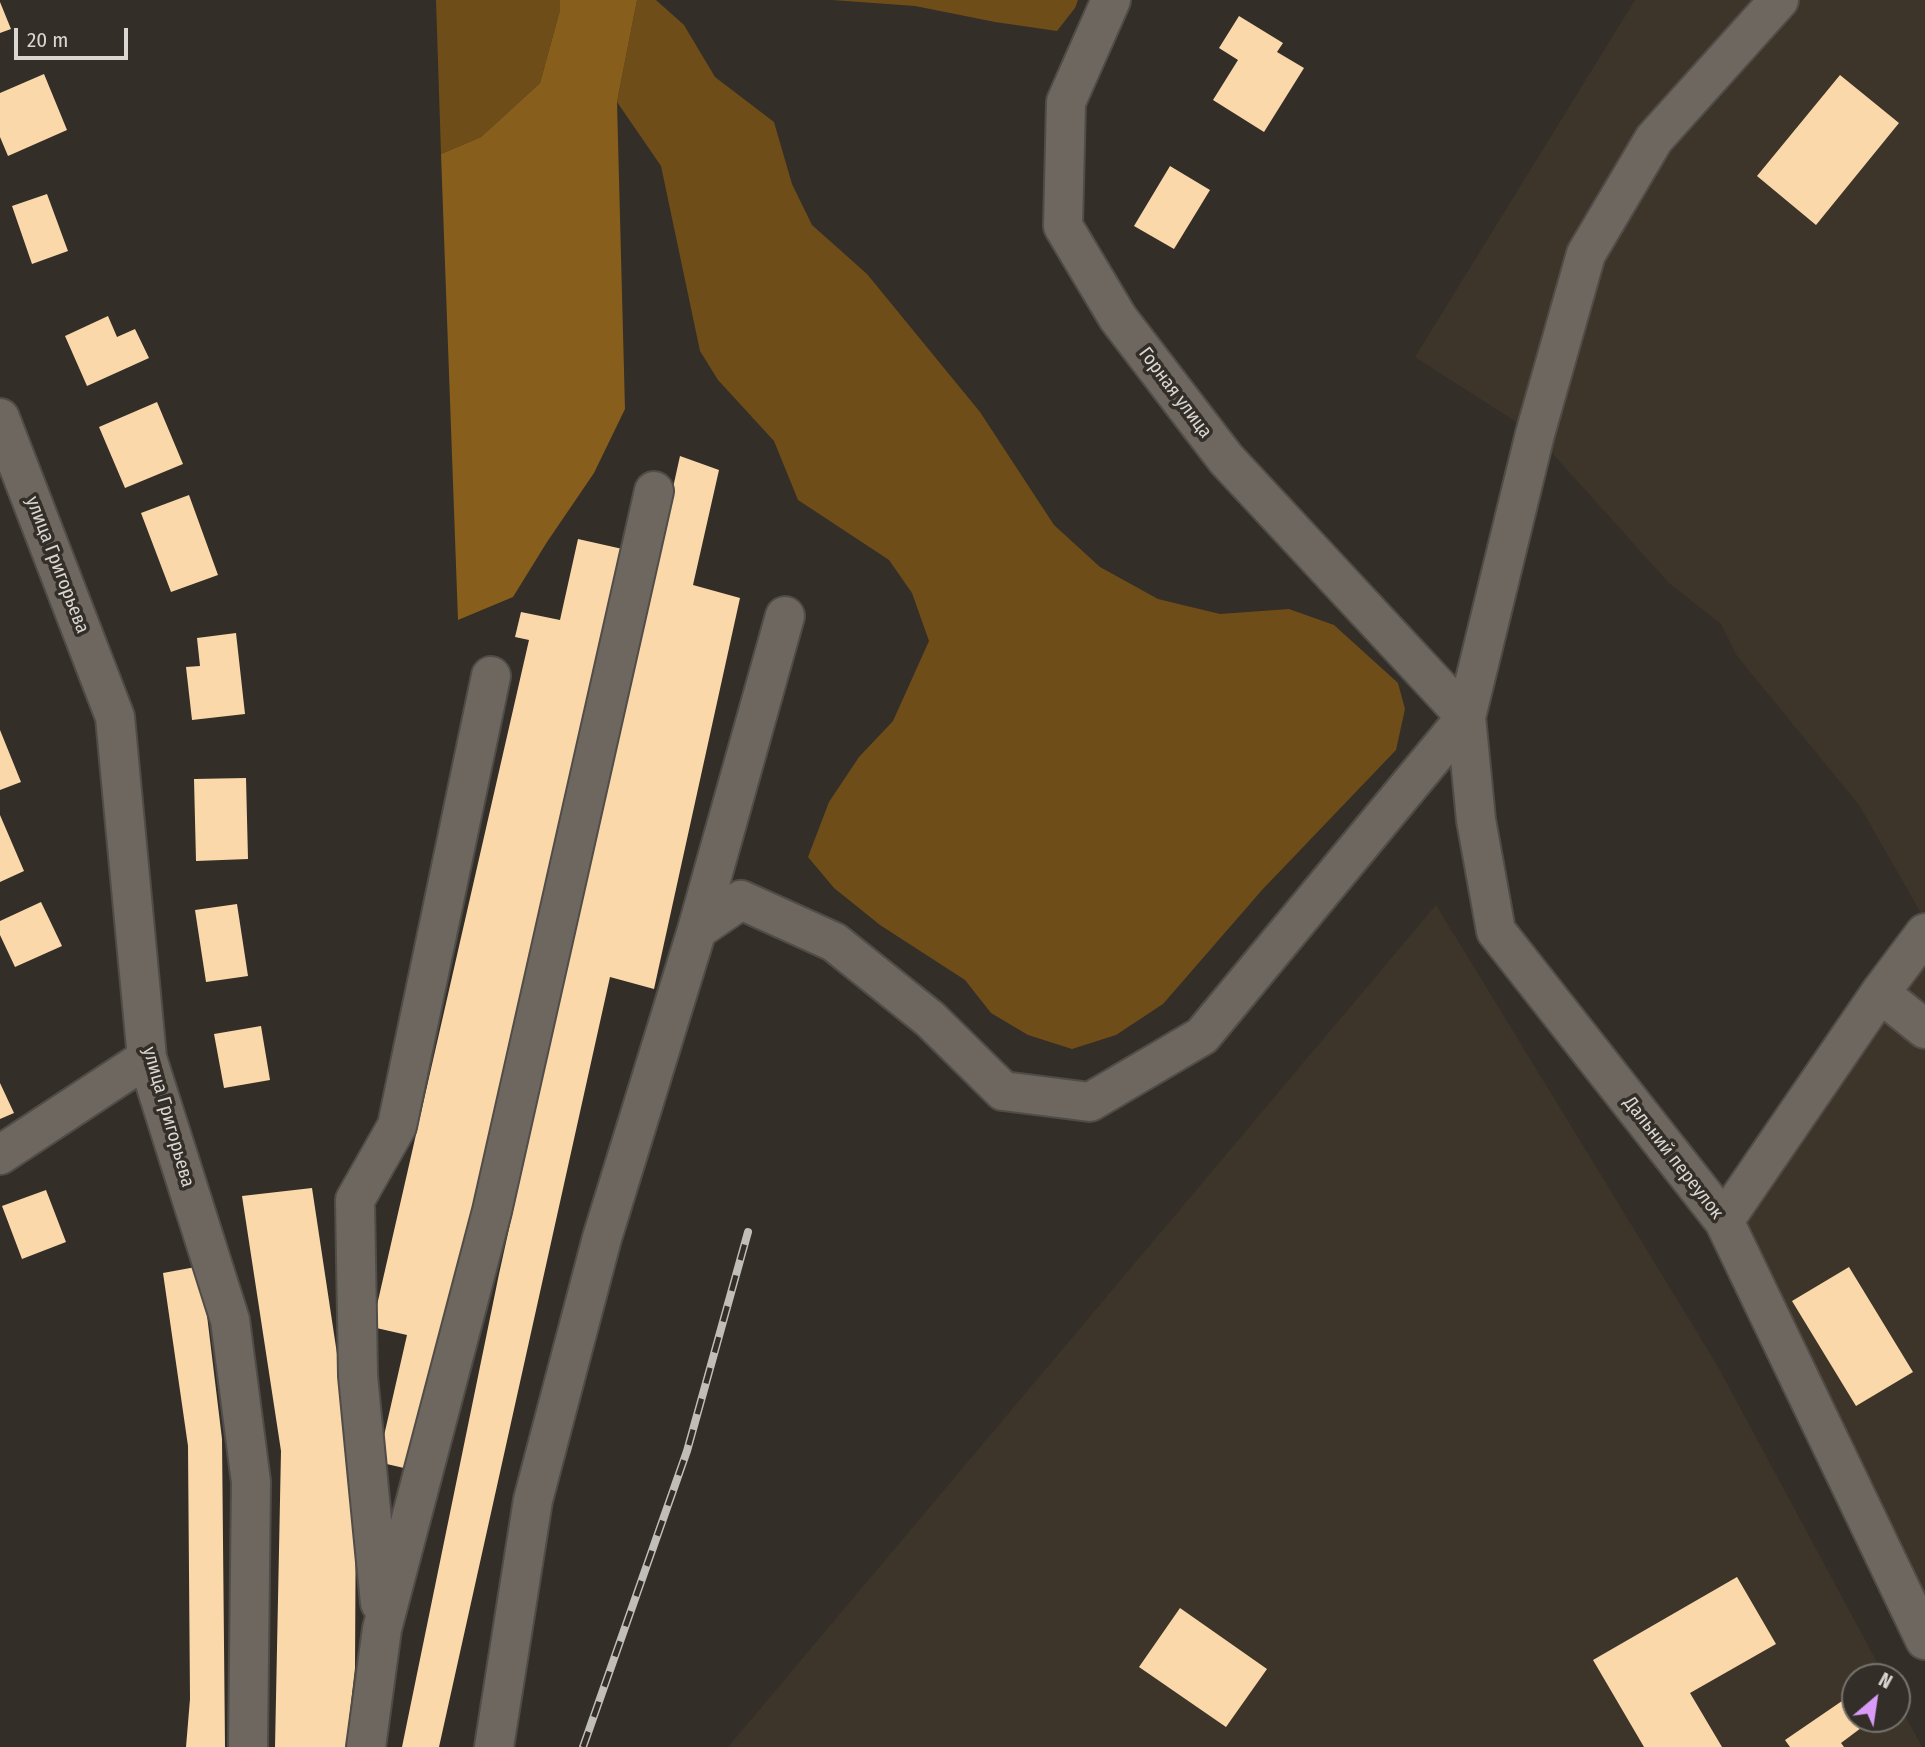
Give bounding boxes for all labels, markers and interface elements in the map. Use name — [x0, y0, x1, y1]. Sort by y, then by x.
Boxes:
scale bar — [18, 14, 131, 58]
text: 20 m — [27, 27, 68, 53]
street label: Горная улица — [1133, 343, 1217, 443]
street label: улица Григорьева — [20, 493, 94, 637]
street label: улица Григорьева — [137, 1044, 199, 1190]
street label: Дальний переулок — [1618, 1092, 1728, 1224]
north arrow — [1841, 1663, 1911, 1733]
text: N — [1875, 1668, 1896, 1694]

